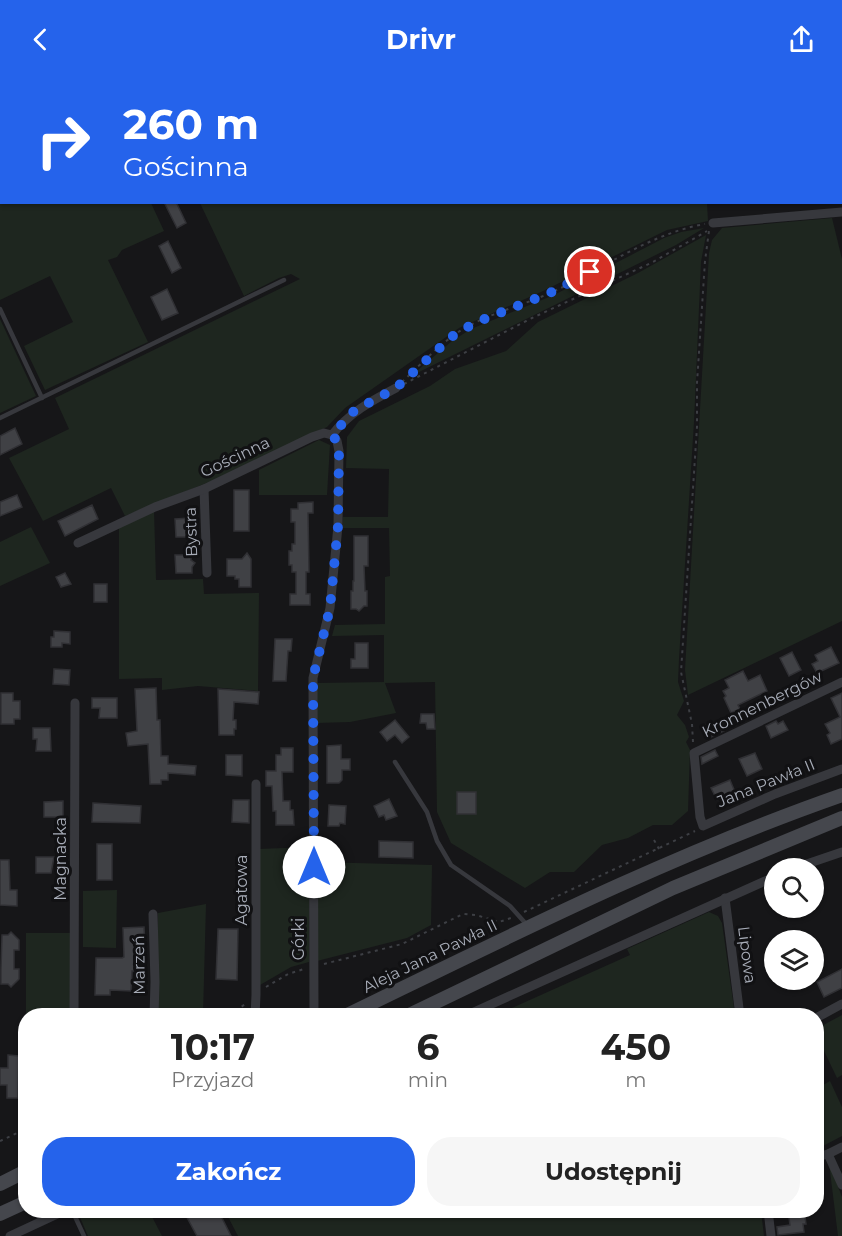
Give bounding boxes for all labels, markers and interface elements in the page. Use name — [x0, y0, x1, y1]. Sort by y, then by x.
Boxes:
icon: back — [24, 23, 57, 56]
text: Drivr — [386, 23, 456, 56]
icon: share — [785, 23, 818, 56]
text: 260 m — [123, 98, 259, 150]
icon: right — [24, 102, 102, 180]
text: Gościnna — [123, 150, 249, 183]
pin — [564, 246, 615, 297]
icon: arrive — [573, 255, 606, 288]
street label: Gościnna — [197, 433, 273, 481]
street label: Bystra — [181, 507, 201, 557]
street label: Kronnenbergów — [699, 667, 825, 741]
street label: Jana Pawła II — [713, 755, 818, 812]
street label: Magnacka — [51, 817, 70, 901]
position arrow — [282, 835, 346, 899]
street label: Agatowa — [232, 855, 251, 925]
map controls — [764, 858, 824, 990]
button: search — [764, 858, 824, 918]
street label: Aleja Jana Pawła II — [360, 915, 500, 997]
street label: Górki — [289, 918, 308, 960]
street label: Lipowa — [734, 925, 760, 985]
button: layers — [764, 930, 824, 990]
street label: Marzeń — [129, 935, 149, 995]
text: 10:17 — [171, 1025, 255, 1069]
text: 6 — [416, 1025, 439, 1069]
text: 450 — [601, 1025, 671, 1069]
text: Przyjazd — [171, 1068, 254, 1092]
text: min — [408, 1068, 448, 1092]
text: m — [625, 1068, 647, 1092]
button: Zakończ — [42, 1137, 415, 1206]
button: Udostępnij — [427, 1137, 800, 1206]

